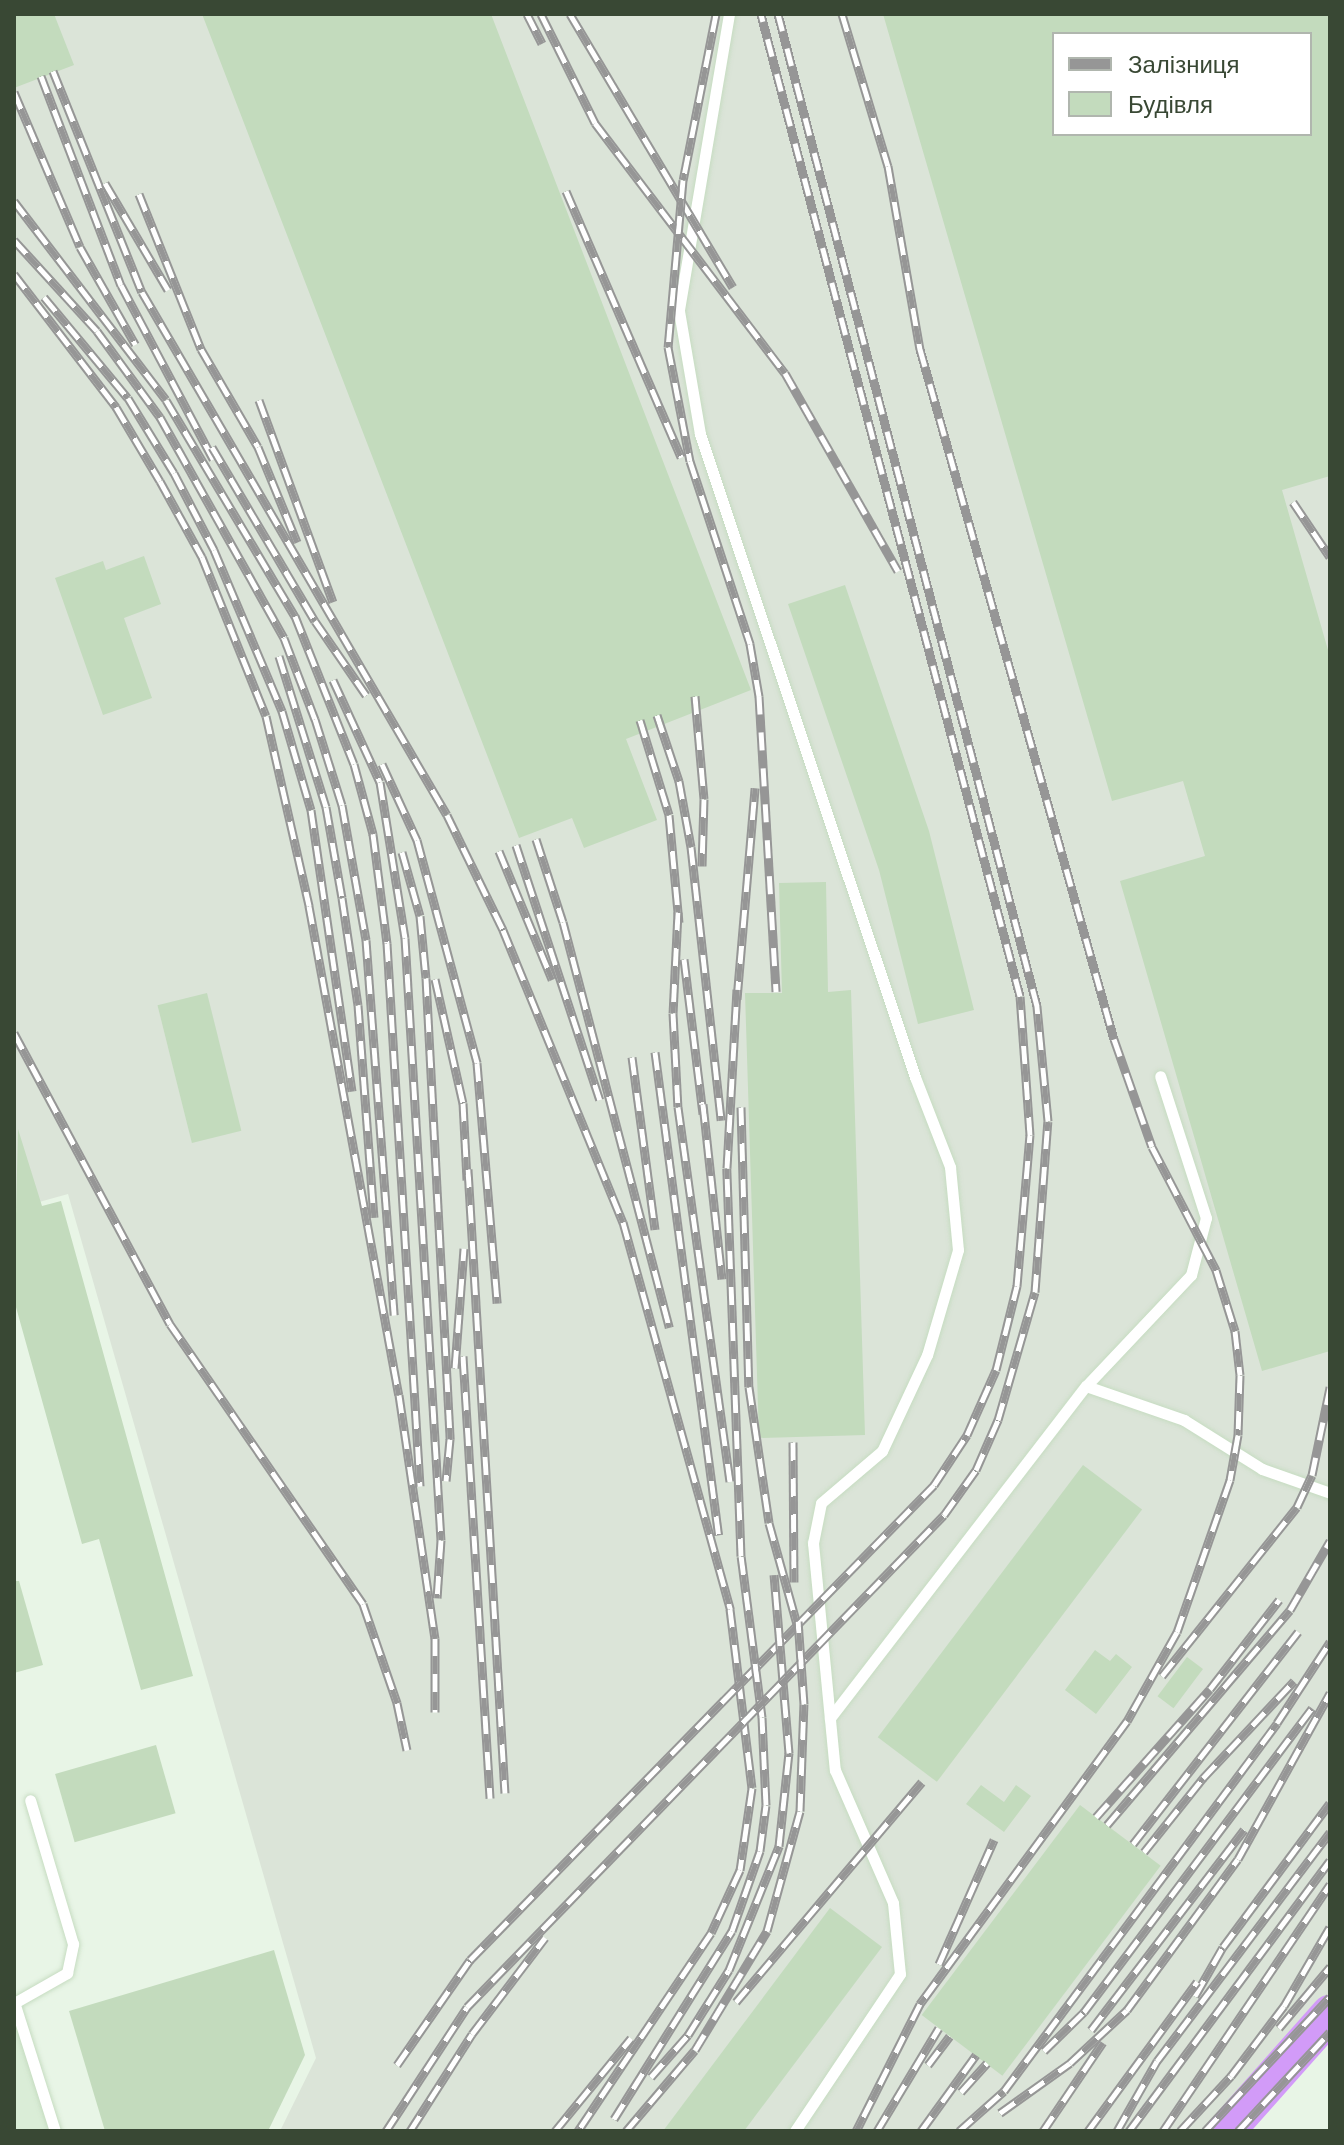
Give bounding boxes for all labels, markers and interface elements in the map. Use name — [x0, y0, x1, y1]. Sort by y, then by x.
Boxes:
legend — [1052, 32, 1312, 136]
text: Залізниця — [1128, 49, 1240, 80]
text: Будівля — [1128, 89, 1213, 120]

